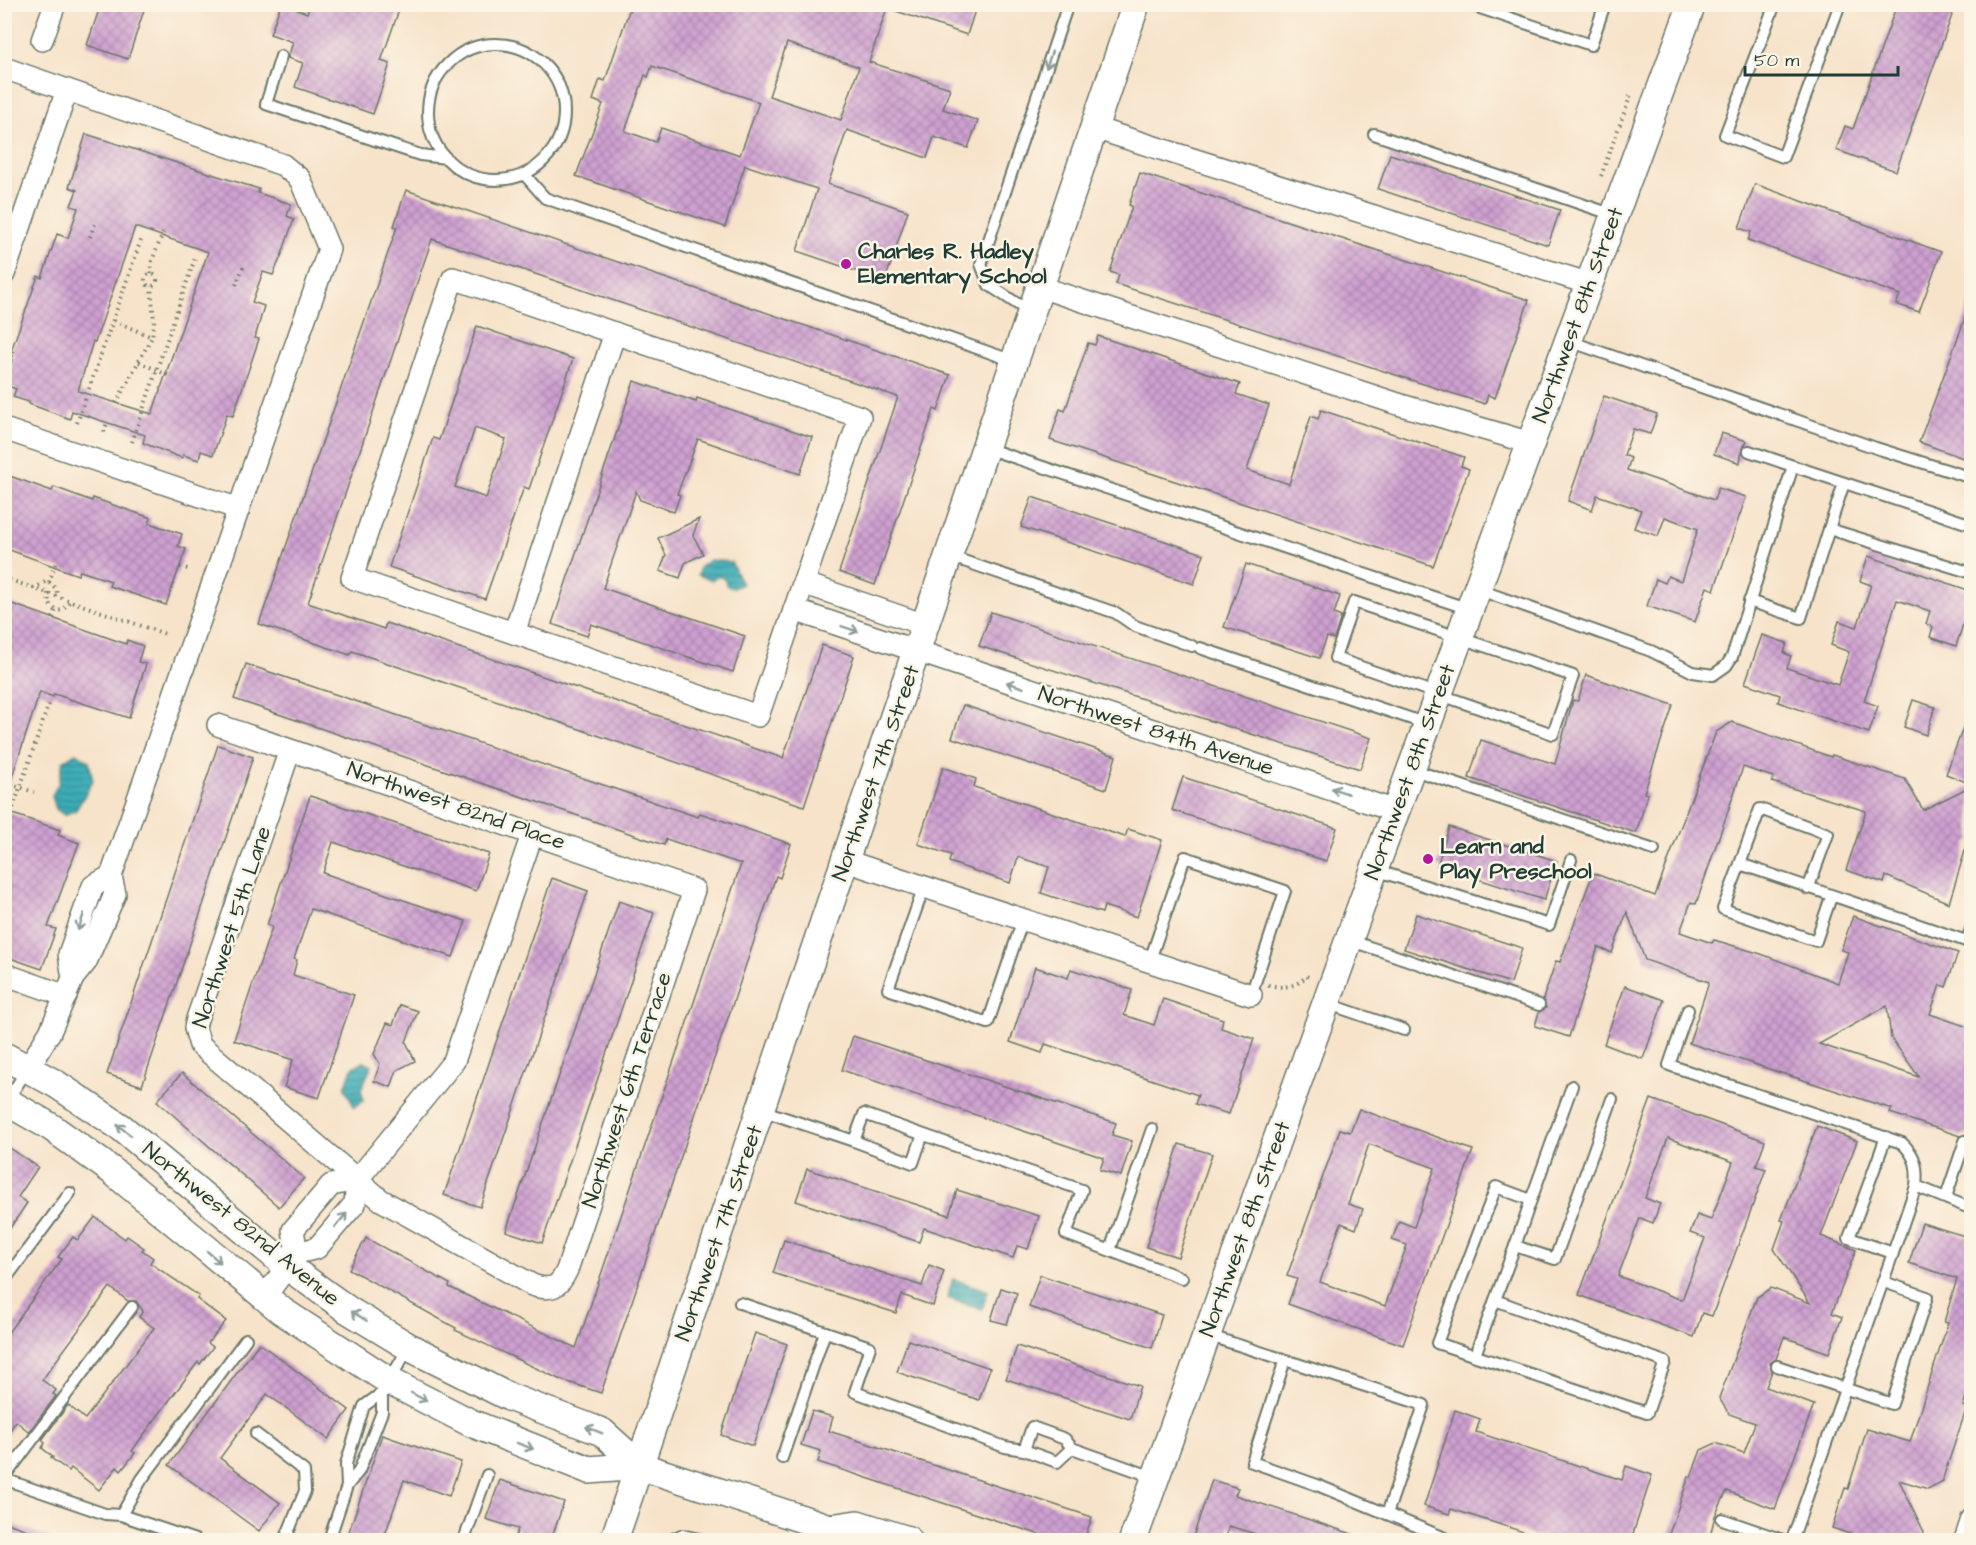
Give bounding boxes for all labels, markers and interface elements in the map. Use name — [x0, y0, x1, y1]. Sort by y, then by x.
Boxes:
scale bar — [1745, 39, 1898, 77]
text: 50 m — [1754, 48, 1799, 73]
one-way arrow — [1043, 50, 1054, 69]
street label: Northwest 8th Street — [1525, 203, 1631, 427]
place label: Charles R. Hadley Elementary School — [858, 236, 1047, 294]
marker: Charles R. Hadley Elementary School — [839, 257, 853, 271]
one-way arrow — [840, 625, 858, 636]
street label: Northwest 8th Street — [1357, 660, 1463, 884]
street label: Northwest 7th Street — [824, 661, 928, 885]
street label: Northwest 84th Avenue — [1034, 678, 1278, 784]
one-way arrow — [1006, 679, 1025, 690]
street label: Northwest 82nd Place — [343, 754, 569, 858]
one-way arrow — [1331, 785, 1350, 796]
street label: Northwest 5th Lane — [185, 822, 279, 1032]
place label: Learn and Play Preschool — [1440, 831, 1592, 889]
marker: Learn and Play Preschool — [1421, 852, 1435, 866]
one-way arrow — [74, 912, 85, 931]
street label: Northwest 6th Terrace — [574, 968, 680, 1212]
street label: Northwest 8th Street — [1192, 1117, 1298, 1341]
street label: Northwest 7th Street — [667, 1121, 771, 1345]
one-way arrow — [117, 1124, 133, 1137]
street label: Northwest 82nd Avenue — [136, 1135, 346, 1313]
one-way arrow — [335, 1212, 348, 1228]
one-way arrow — [206, 1250, 221, 1264]
one-way arrow — [351, 1310, 368, 1322]
one-way arrow — [410, 1392, 428, 1403]
one-way arrow — [585, 1424, 604, 1435]
one-way arrow — [515, 1441, 534, 1452]

